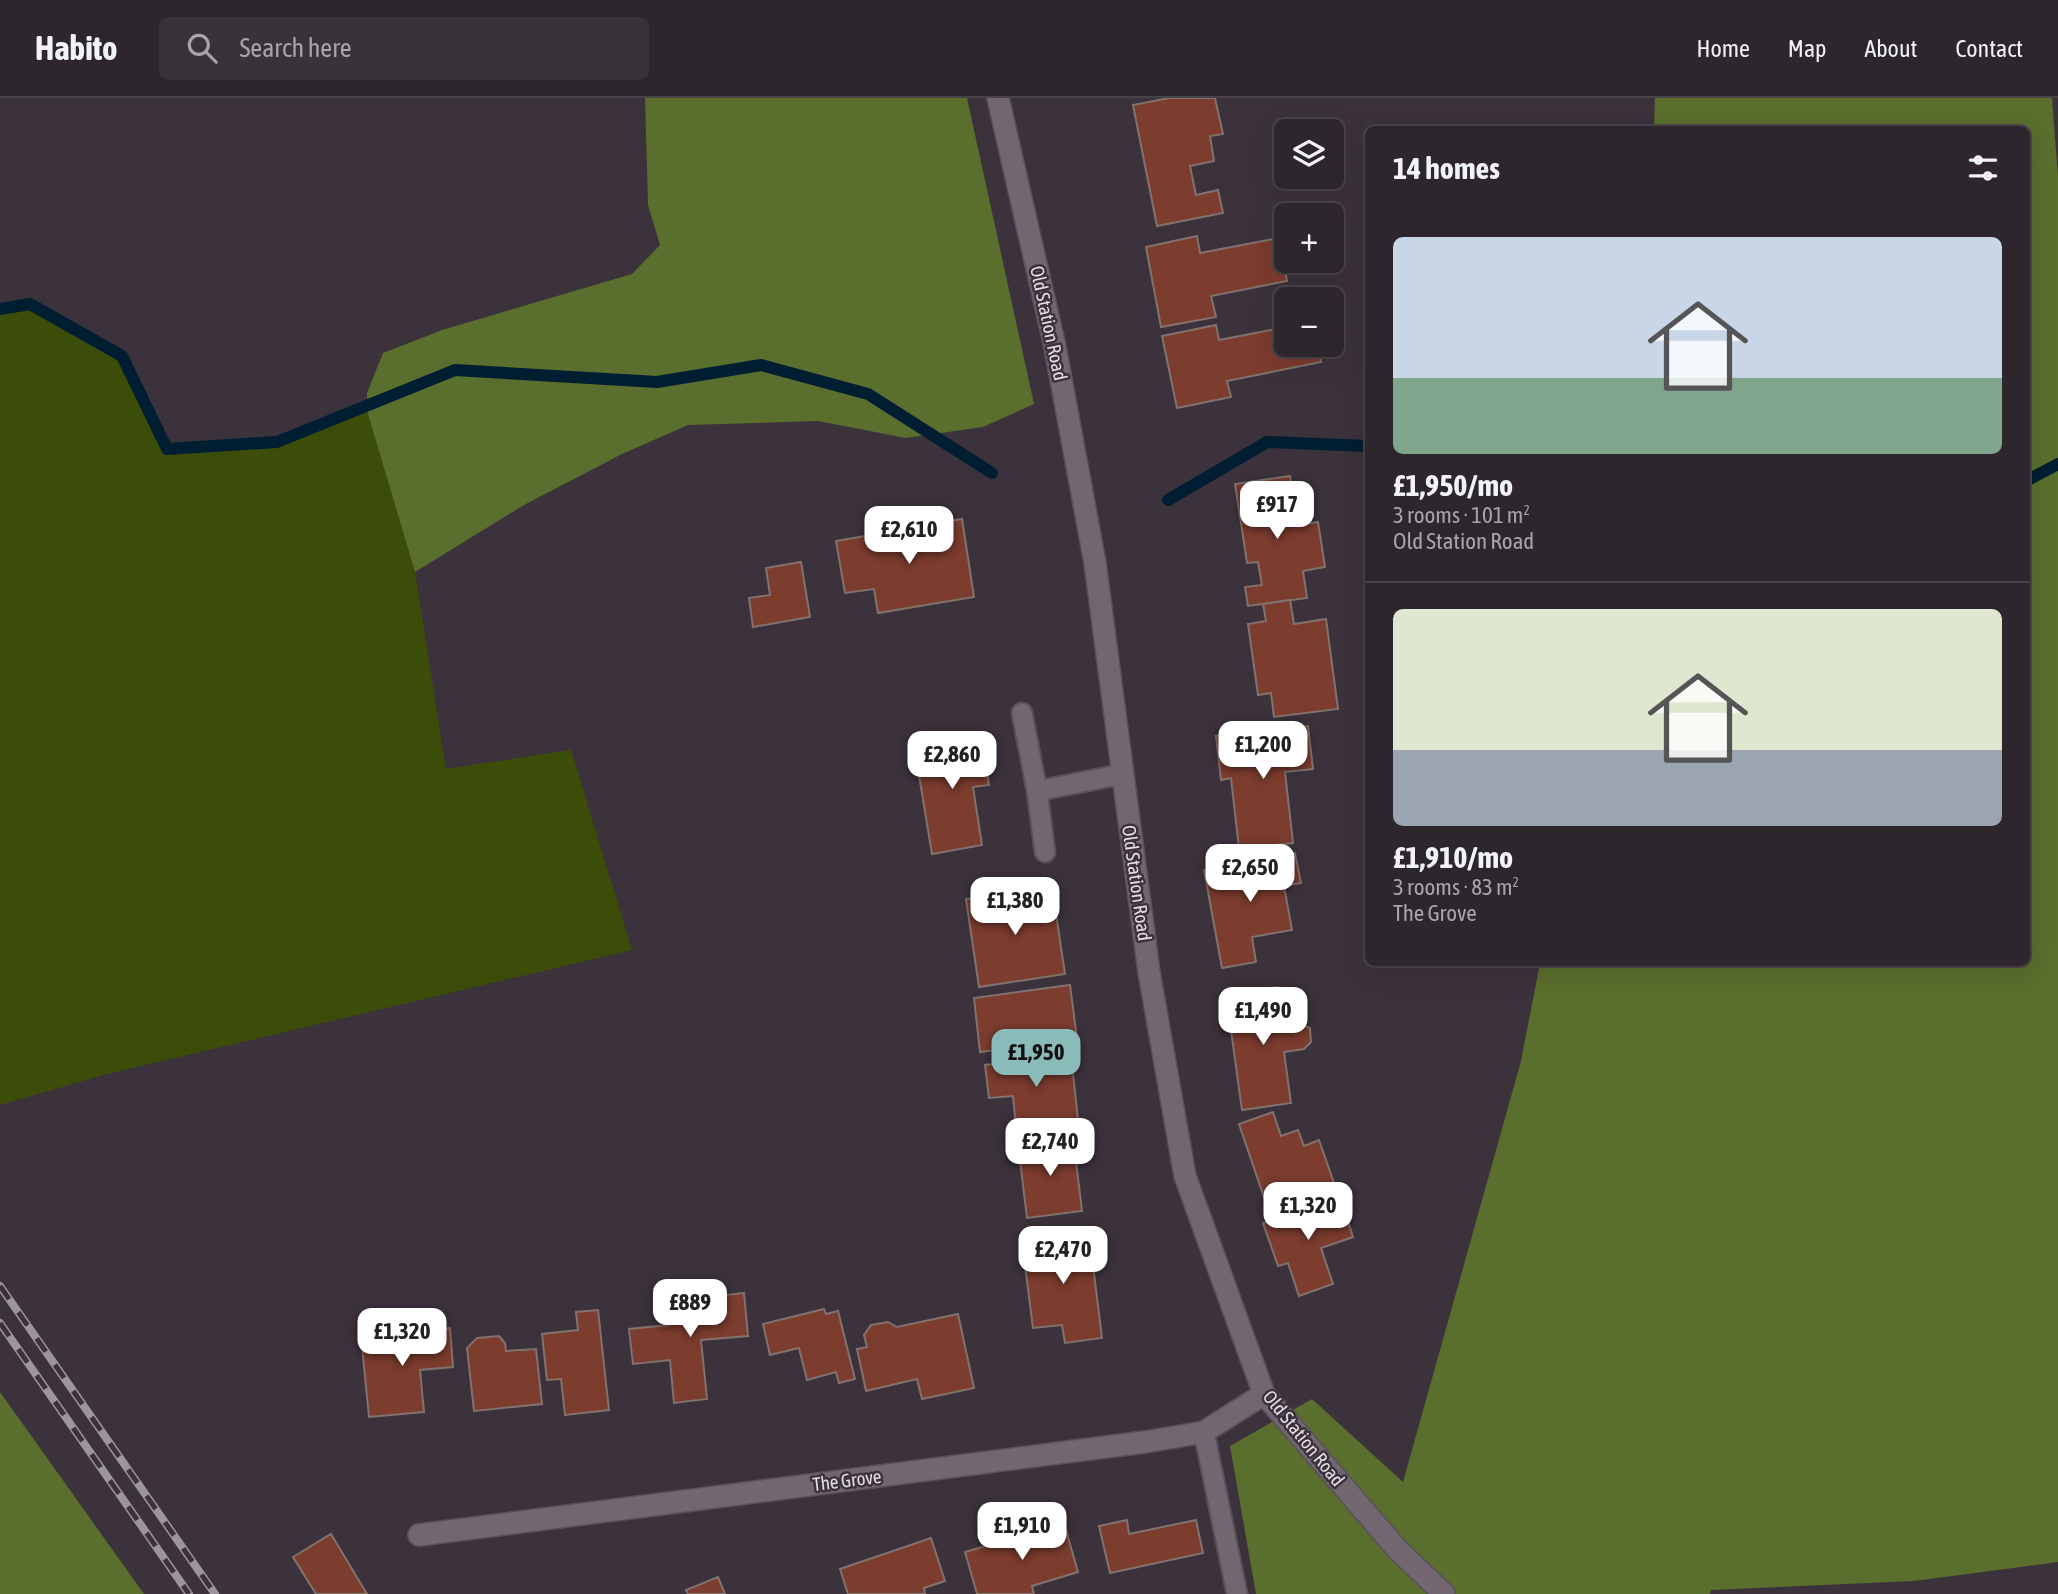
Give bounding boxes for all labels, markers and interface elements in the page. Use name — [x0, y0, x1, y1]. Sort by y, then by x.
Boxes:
search box — [159, 17, 649, 80]
text: Habito — [35, 29, 117, 67]
icon: search — [183, 29, 221, 67]
text: Search here — [239, 33, 352, 63]
text: Home — [1696, 35, 1750, 62]
text: Map — [1788, 35, 1826, 62]
text: About — [1864, 35, 1917, 62]
text: Contact — [1955, 35, 2023, 62]
map controls — [1274, 119, 1344, 357]
button: layers — [1274, 119, 1344, 189]
icon: filters — [1964, 149, 2002, 187]
text: 14 homes — [1393, 151, 1500, 185]
button: + — [1274, 203, 1344, 273]
street label: Old Station Road — [1026, 264, 1072, 382]
icon: home — [1635, 283, 1761, 409]
button: − — [1274, 287, 1344, 357]
text: £1,950/mo — [1393, 468, 1513, 502]
pin: £917 — [1236, 482, 1318, 541]
text: £917 — [1256, 491, 1298, 517]
text: 3 rooms · 101 m² — [1393, 502, 1530, 528]
pin: £2,610 — [852, 506, 966, 566]
text: £2,610 — [881, 516, 938, 542]
text: Old Station Road — [1393, 528, 1534, 554]
icon: home — [1635, 655, 1761, 781]
pin: £1,200 — [1206, 722, 1320, 781]
text: £1,200 — [1235, 731, 1292, 757]
pin: £2,860 — [895, 732, 1009, 791]
text: £2,860 — [924, 741, 981, 767]
street label: Old Station Road — [1118, 824, 1156, 942]
text: £1,910/mo — [1393, 840, 1513, 874]
pin: £2,650 — [1193, 844, 1307, 904]
text: £2,650 — [1222, 854, 1279, 880]
text: 3 rooms · 83 m² — [1393, 874, 1519, 900]
pin: £1,380 — [958, 878, 1072, 937]
text: £1,380 — [987, 887, 1044, 913]
text: The Grove — [1393, 900, 1477, 926]
pin: £1,490 — [1206, 988, 1320, 1047]
text: £1,490 — [1235, 997, 1292, 1023]
pin: £1,950 — [979, 1030, 1093, 1089]
text: £1,950 — [1008, 1039, 1065, 1065]
pin: £2,740 — [993, 1118, 1107, 1178]
text: £2,740 — [1022, 1128, 1079, 1154]
pin: £1,320 — [1251, 1182, 1365, 1242]
text: £1,320 — [1280, 1192, 1337, 1218]
pin: £2,470 — [1006, 1226, 1120, 1286]
text: £2,470 — [1035, 1236, 1092, 1262]
pin: £889 — [649, 1280, 731, 1339]
text: £889 — [669, 1289, 711, 1315]
pin: £1,320 — [345, 1308, 459, 1368]
text: £1,320 — [374, 1318, 431, 1344]
street label: Old Station Road — [1259, 1386, 1349, 1490]
street label: The Grove — [811, 1465, 883, 1495]
pin: £1,910 — [965, 1502, 1079, 1562]
text: £1,910 — [994, 1512, 1051, 1538]

